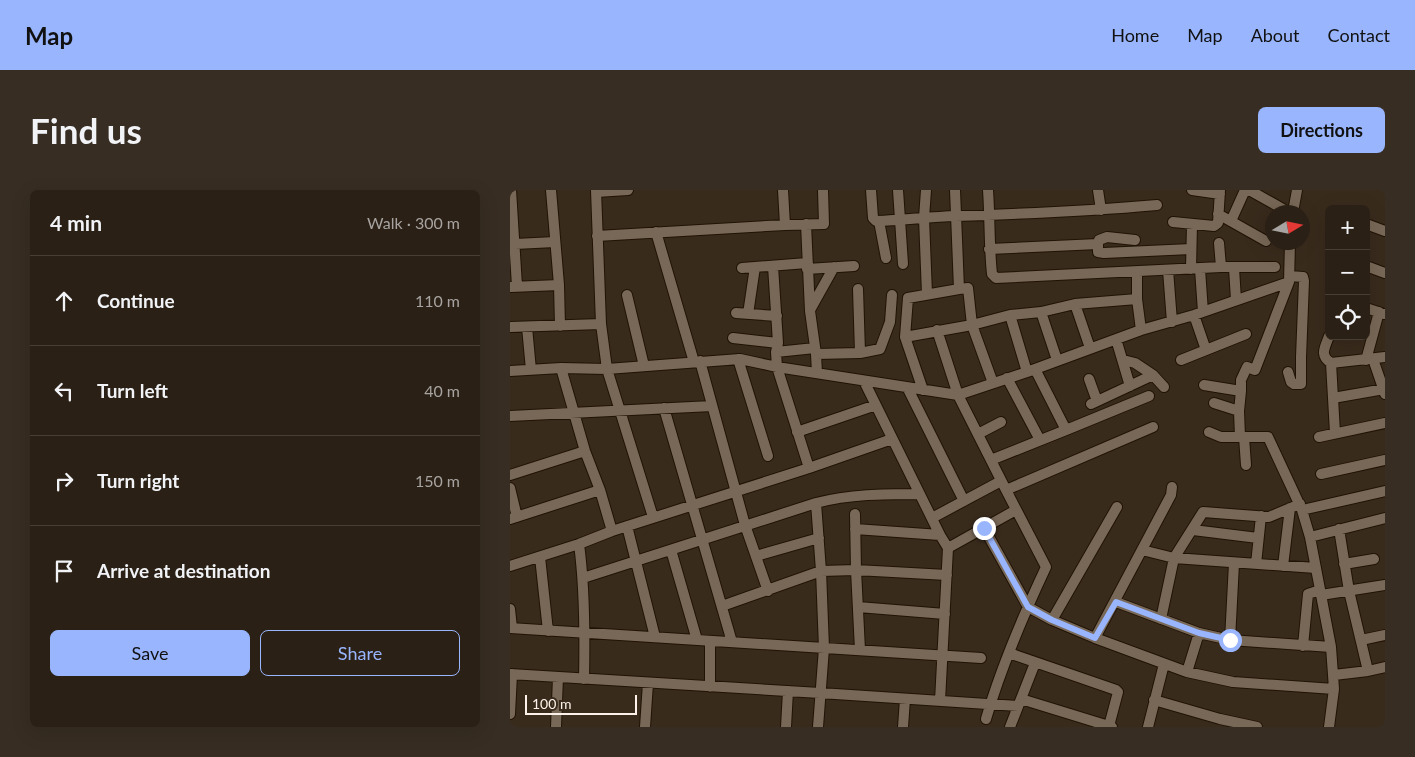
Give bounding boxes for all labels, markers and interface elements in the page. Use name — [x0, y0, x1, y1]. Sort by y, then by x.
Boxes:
text: Map — [25, 21, 73, 50]
text: Home — [1111, 24, 1159, 46]
text: Map — [1187, 24, 1223, 46]
text: About — [1251, 24, 1300, 46]
text: Contact — [1328, 24, 1390, 46]
button: Directions — [1258, 107, 1385, 153]
text: Find us — [30, 109, 142, 151]
north arrow — [1265, 205, 1310, 250]
map controls — [1325, 205, 1370, 340]
button: + — [1325, 205, 1370, 250]
text: 4 min — [50, 210, 102, 235]
text: Walk · 300 m — [367, 213, 460, 232]
button: − — [1325, 250, 1370, 295]
icon: ahead — [50, 287, 78, 315]
text: Continue — [97, 289, 175, 312]
text: 110 m — [415, 291, 460, 310]
button: locate — [1325, 295, 1370, 340]
icon: left — [50, 377, 78, 405]
text: Turn left — [97, 379, 168, 402]
text: 40 m — [424, 381, 460, 400]
icon: right — [50, 467, 78, 495]
text: Turn right — [97, 469, 179, 492]
text: 150 m — [415, 471, 460, 490]
route end — [973, 517, 996, 540]
icon: arrive — [50, 557, 78, 585]
text: Arrive at destination — [97, 559, 270, 582]
route start — [1219, 629, 1242, 652]
button: Save — [50, 630, 250, 676]
button: Share — [260, 630, 460, 676]
scale bar — [525, 692, 638, 715]
text: 100 m — [532, 695, 571, 712]

